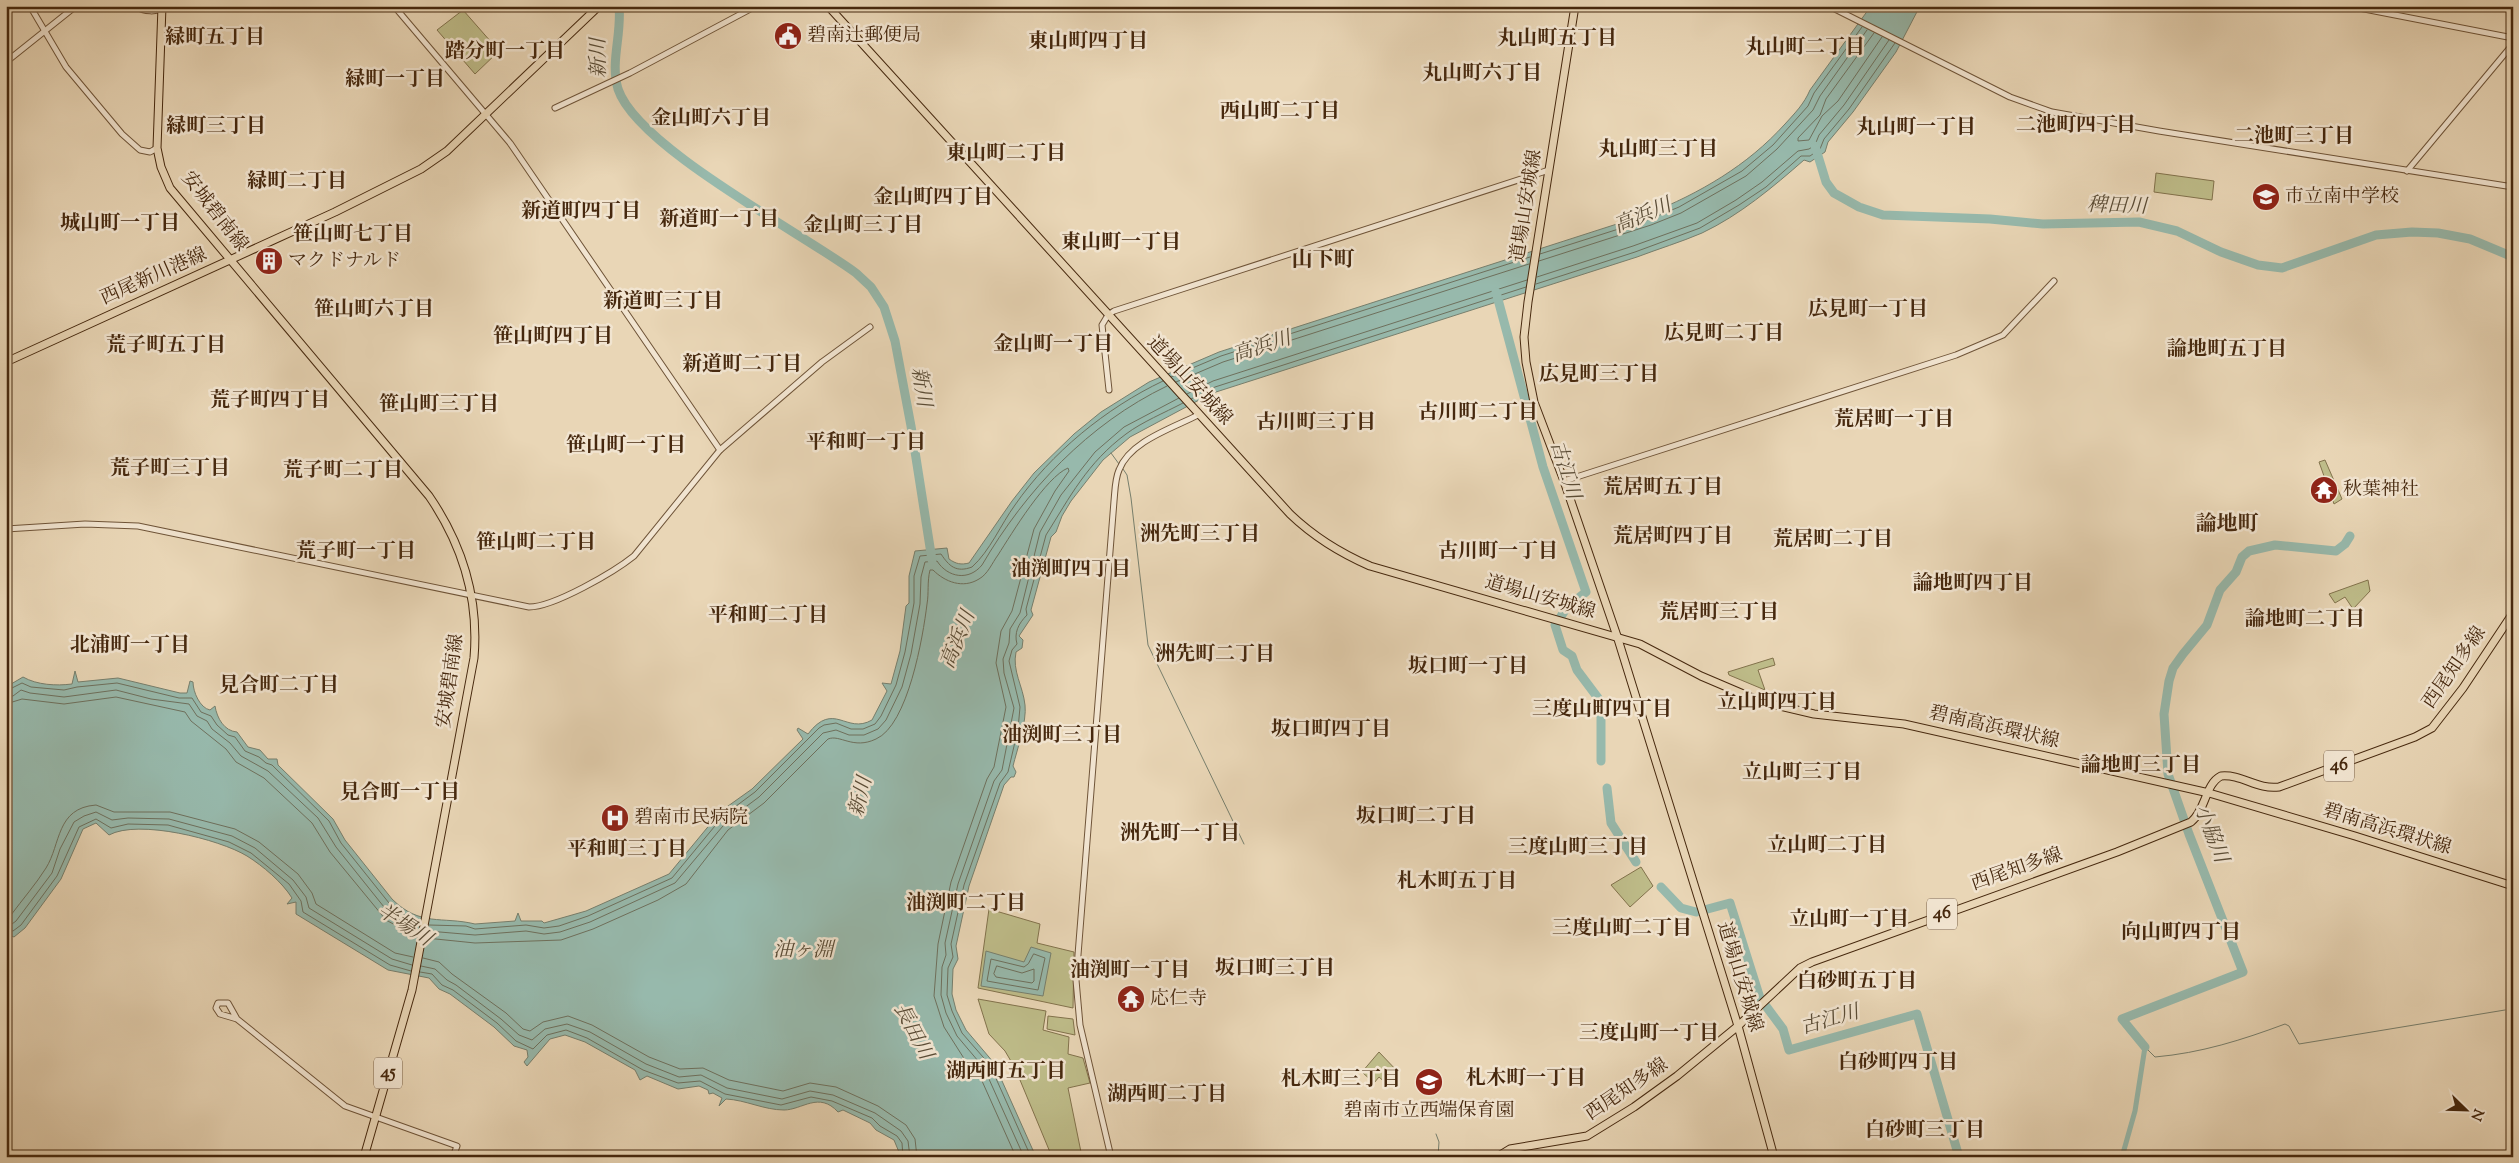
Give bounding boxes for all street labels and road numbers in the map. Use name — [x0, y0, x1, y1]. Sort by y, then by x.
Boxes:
street label: 道場山安城線 — [1505, 148, 1549, 264]
street label: 安城碧南線 — [174, 166, 254, 258]
street label: 西尾新川港線 — [96, 241, 212, 313]
street label: 道場山安城線 — [1140, 330, 1238, 432]
street label: 道場山安城線 — [1481, 569, 1599, 627]
street label: 西尾知多線 — [2417, 621, 2493, 715]
street label: 安城碧南線 — [431, 632, 471, 730]
street label: 碧南高浜環状線 — [1926, 700, 2062, 756]
road number: 46 — [2324, 750, 2354, 781]
street label: 碧南高浜環状線 — [2319, 798, 2455, 862]
street label: 西尾知多線 — [1968, 842, 2066, 898]
road number: 46 — [1927, 899, 1957, 930]
street label: 道場山安城線 — [1709, 919, 1769, 1035]
street label: 西尾知多線 — [1580, 1052, 1674, 1128]
road number: 45 — [374, 1058, 402, 1088]

